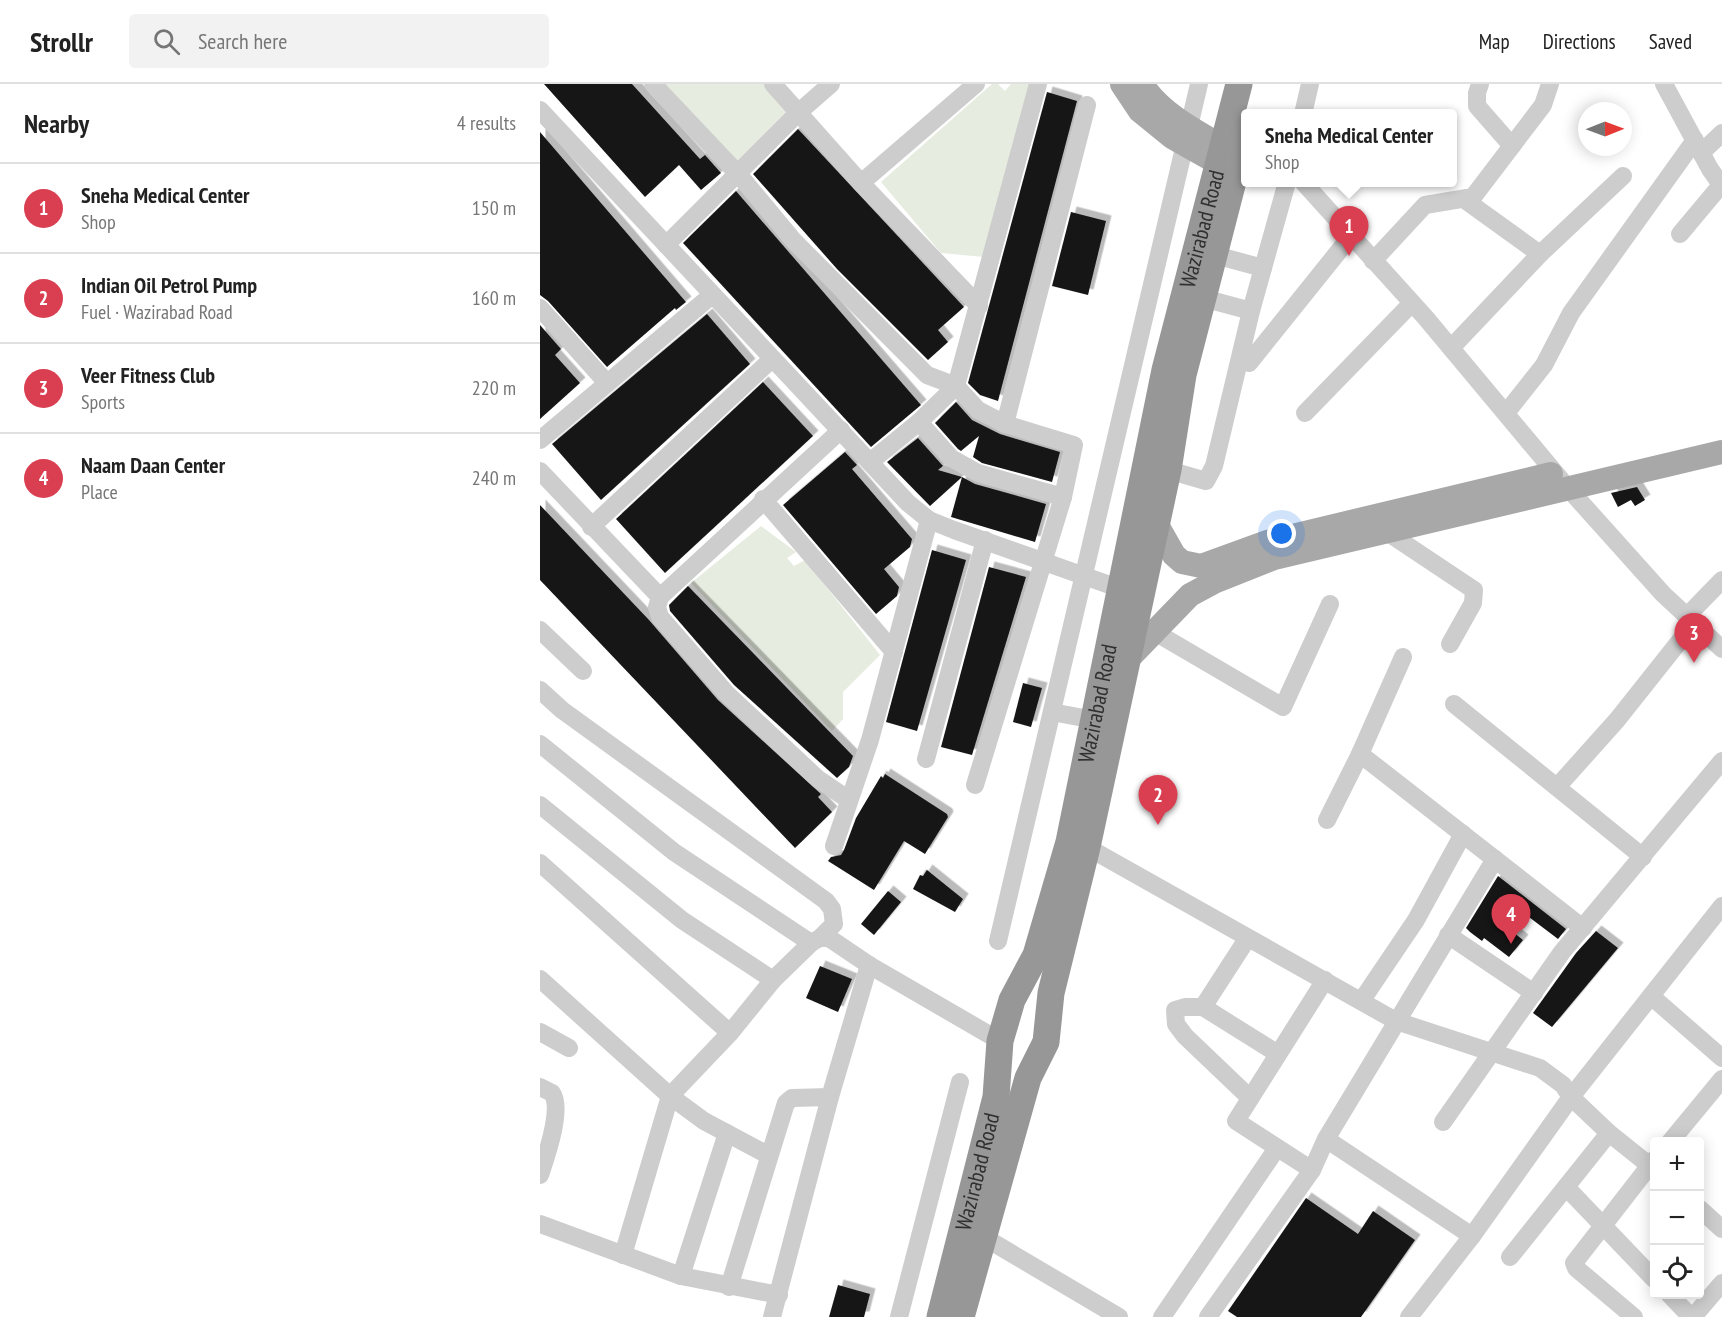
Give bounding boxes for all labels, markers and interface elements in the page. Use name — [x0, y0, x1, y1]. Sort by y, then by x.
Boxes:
search box — [129, 14, 549, 68]
text: Strollr — [30, 23, 93, 60]
icon: search — [150, 25, 183, 58]
text: Search here — [198, 27, 287, 55]
text: Map — [1479, 28, 1510, 55]
text: Directions — [1543, 28, 1616, 55]
text: Saved — [1649, 28, 1692, 55]
north arrow — [1578, 102, 1632, 156]
text: Nearby — [24, 107, 89, 140]
popup — [1241, 109, 1457, 187]
text: 4 results — [457, 110, 516, 136]
text: Sneha Medical Center — [1265, 121, 1433, 149]
text: Shop — [1265, 149, 1299, 175]
street label: Wazirabad Road — [1173, 167, 1230, 291]
text: Sneha Medical Center — [81, 181, 250, 209]
text: 1 — [39, 195, 48, 221]
text: 150 m — [472, 195, 516, 221]
pin: 1 — [1330, 206, 1368, 256]
text: Shop — [81, 209, 116, 235]
text: Indian Oil Petrol Pump — [81, 271, 257, 299]
text: 2 — [39, 285, 48, 311]
text: 160 m — [472, 285, 516, 311]
text: Fuel · Wazirabad Road — [81, 299, 233, 325]
text: Veer Fitness Club — [81, 361, 215, 389]
text: 3 — [39, 375, 48, 401]
text: 220 m — [472, 375, 516, 401]
text: Sports — [81, 389, 125, 415]
text: Naam Daan Center — [81, 451, 225, 479]
text: 4 — [39, 465, 48, 491]
text: 240 m — [472, 465, 516, 491]
text: Place — [81, 479, 118, 505]
your location — [1267, 519, 1296, 548]
pin: 3 — [1674, 614, 1714, 663]
street label: Wazirabad Road — [1071, 642, 1123, 765]
pin: 2 — [1138, 776, 1178, 825]
pin: 4 — [1492, 894, 1530, 944]
street label: Wazirabad Road — [949, 1110, 1005, 1233]
map controls — [1650, 1137, 1704, 1299]
button: + — [1650, 1137, 1704, 1191]
button: − — [1650, 1191, 1704, 1245]
button: locate — [1650, 1245, 1704, 1299]

